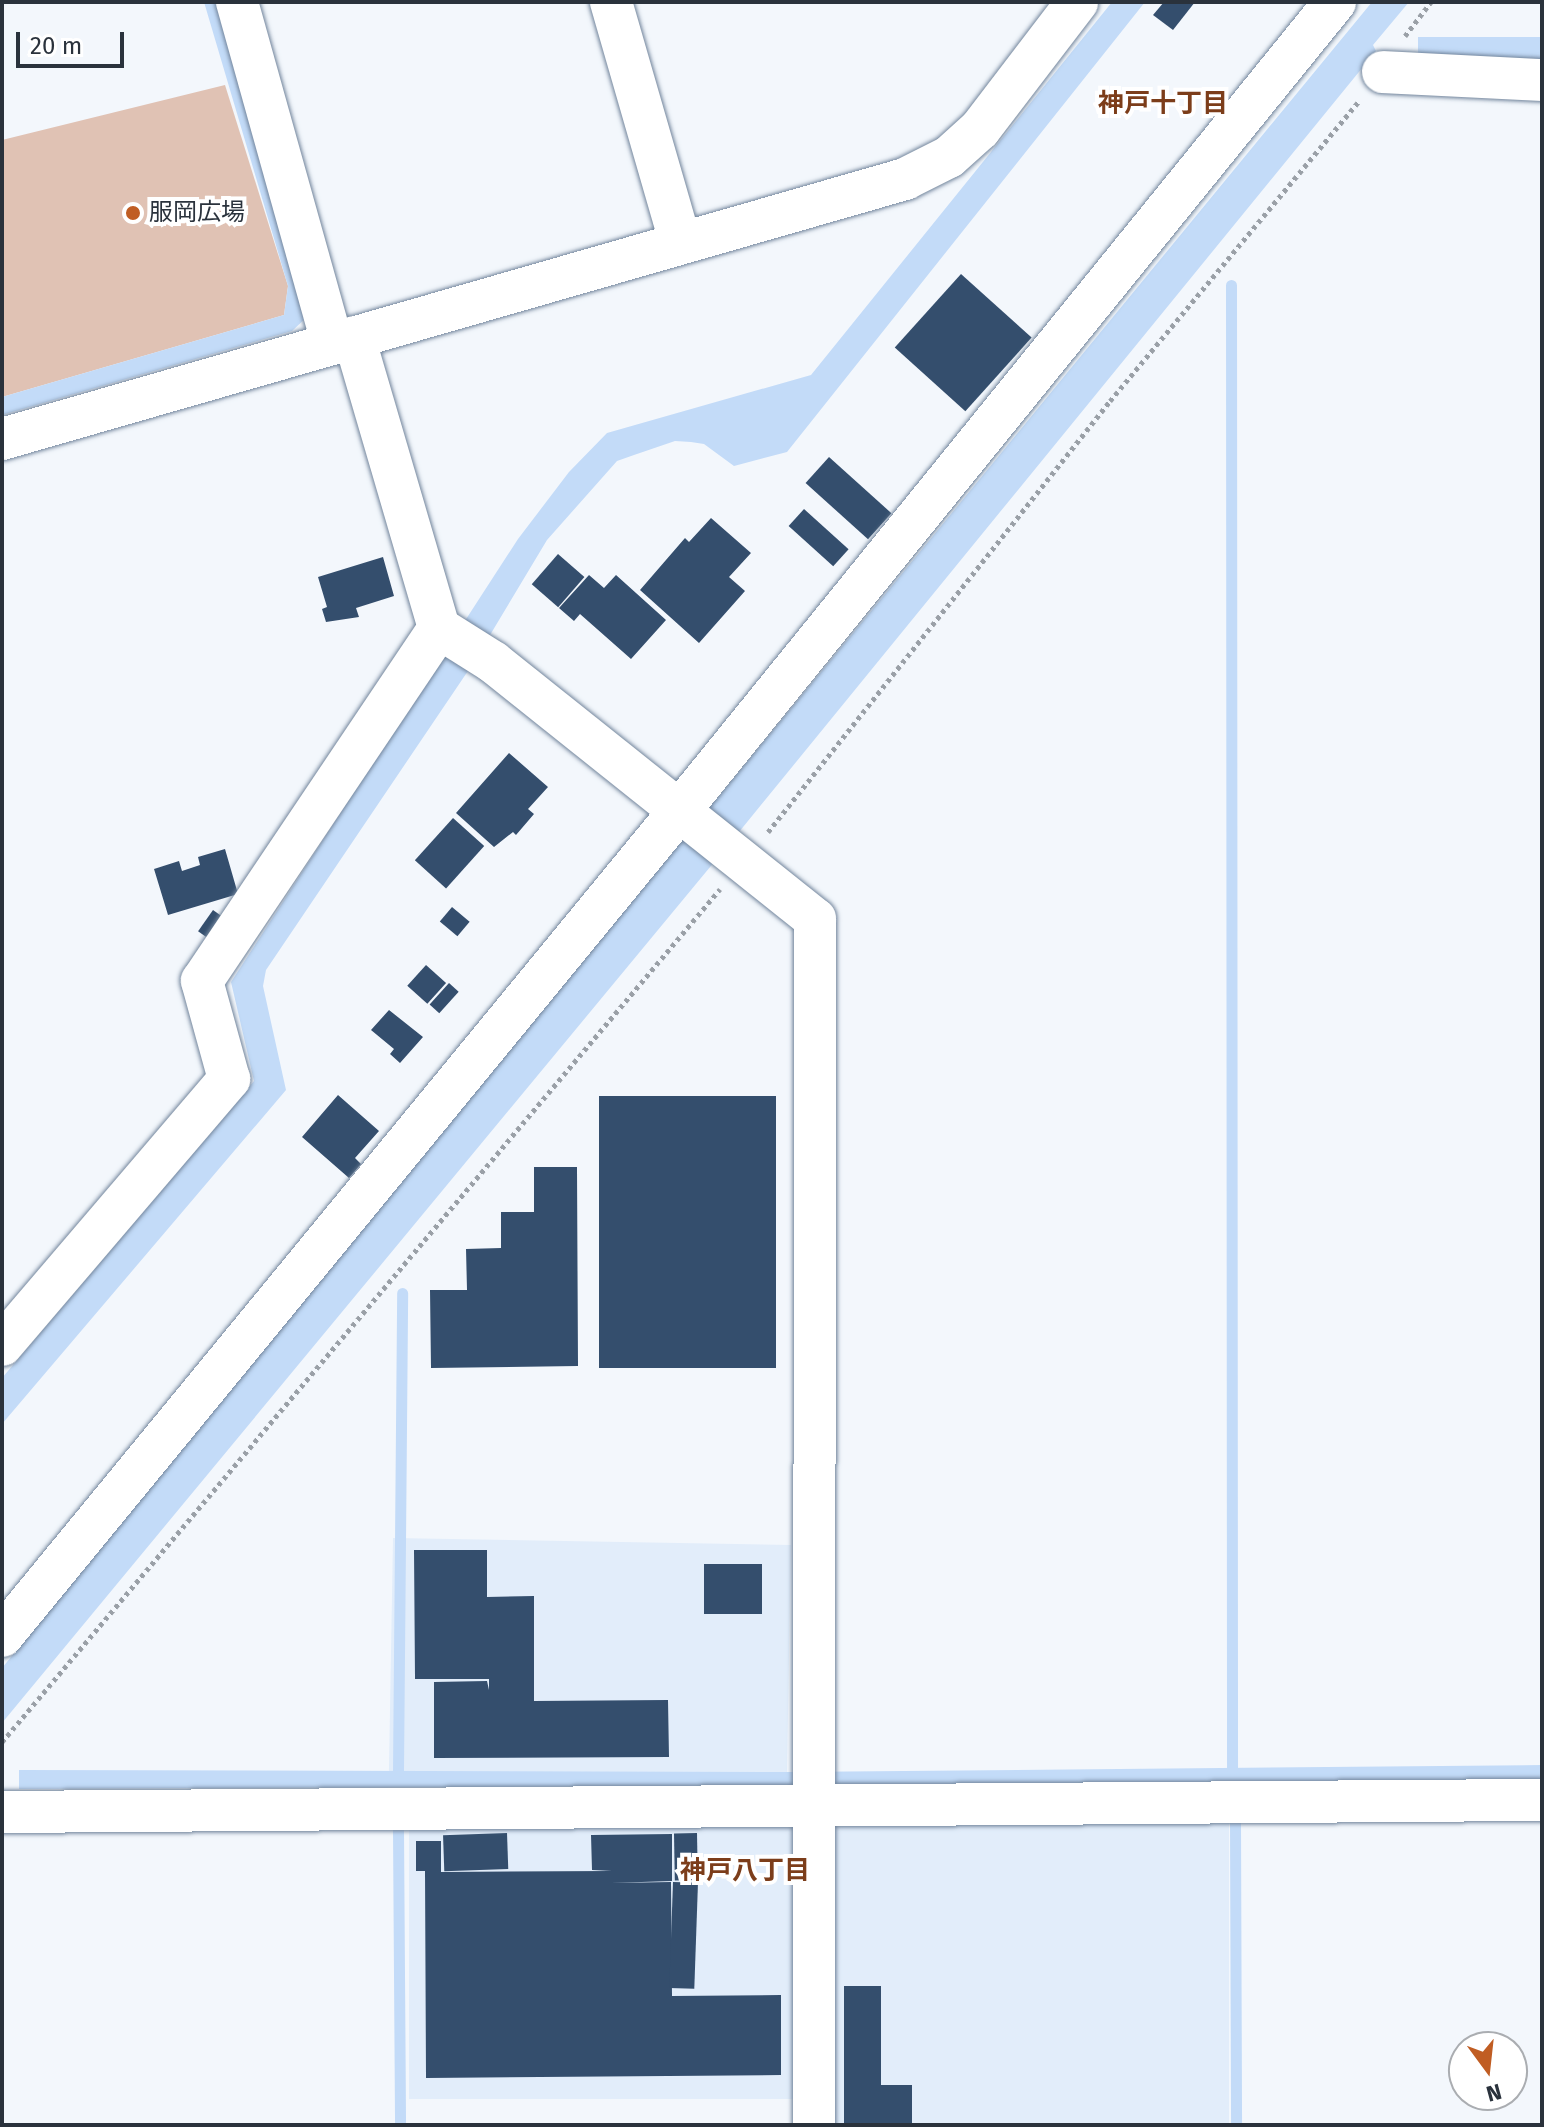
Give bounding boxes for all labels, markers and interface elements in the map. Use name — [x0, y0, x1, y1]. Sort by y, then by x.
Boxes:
scale bar — [20, 16, 128, 66]
text: 20 m — [30, 32, 82, 60]
district label: 神戸十丁目 — [1098, 88, 1228, 120]
place label: 服岡広場 — [149, 199, 245, 227]
marker: 服岡広場 — [124, 204, 142, 222]
district label: 神戸八丁目 — [680, 1855, 810, 1887]
north arrow — [1448, 2031, 1528, 2111]
text: N — [1483, 2078, 1504, 2108]

